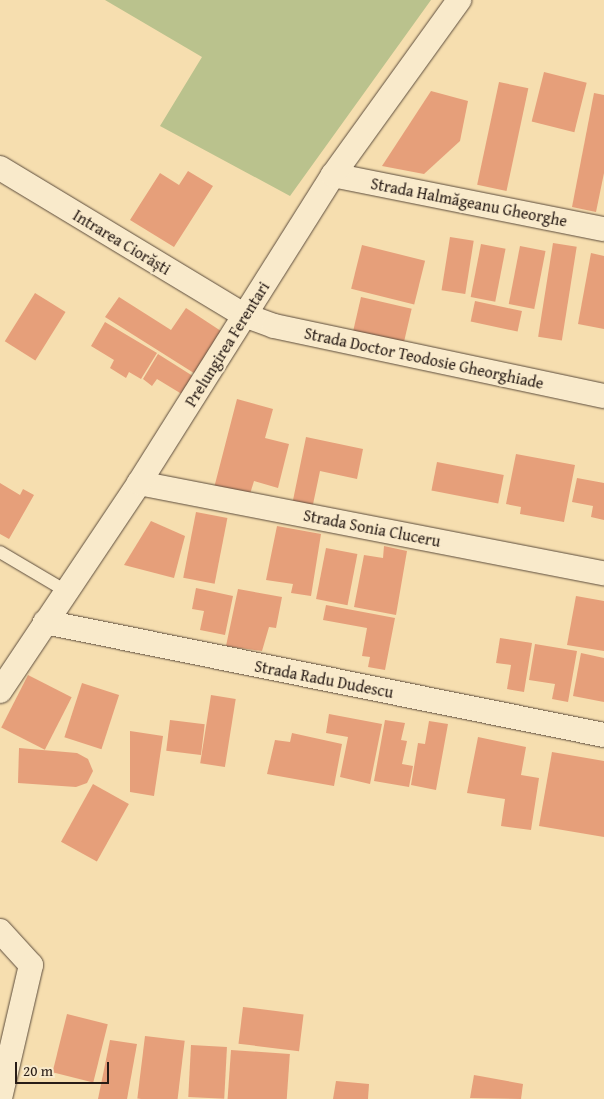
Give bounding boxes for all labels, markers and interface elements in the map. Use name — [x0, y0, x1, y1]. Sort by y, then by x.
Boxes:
street label: Strada Halmăgeanu Gheorghe — [369, 174, 569, 230]
street label: Intrarea Ciorăști — [70, 205, 174, 279]
street label: Prelungirea Ferentari — [181, 278, 273, 410]
street label: Strada Doctor Teodosie Gheorghiade — [303, 323, 545, 393]
street label: Strada Sonia Cluceru — [302, 505, 442, 551]
street label: Strada Radu Dudescu — [253, 656, 395, 702]
scale bar — [18, 1052, 111, 1084]
text: 20 m — [23, 1060, 53, 1081]

